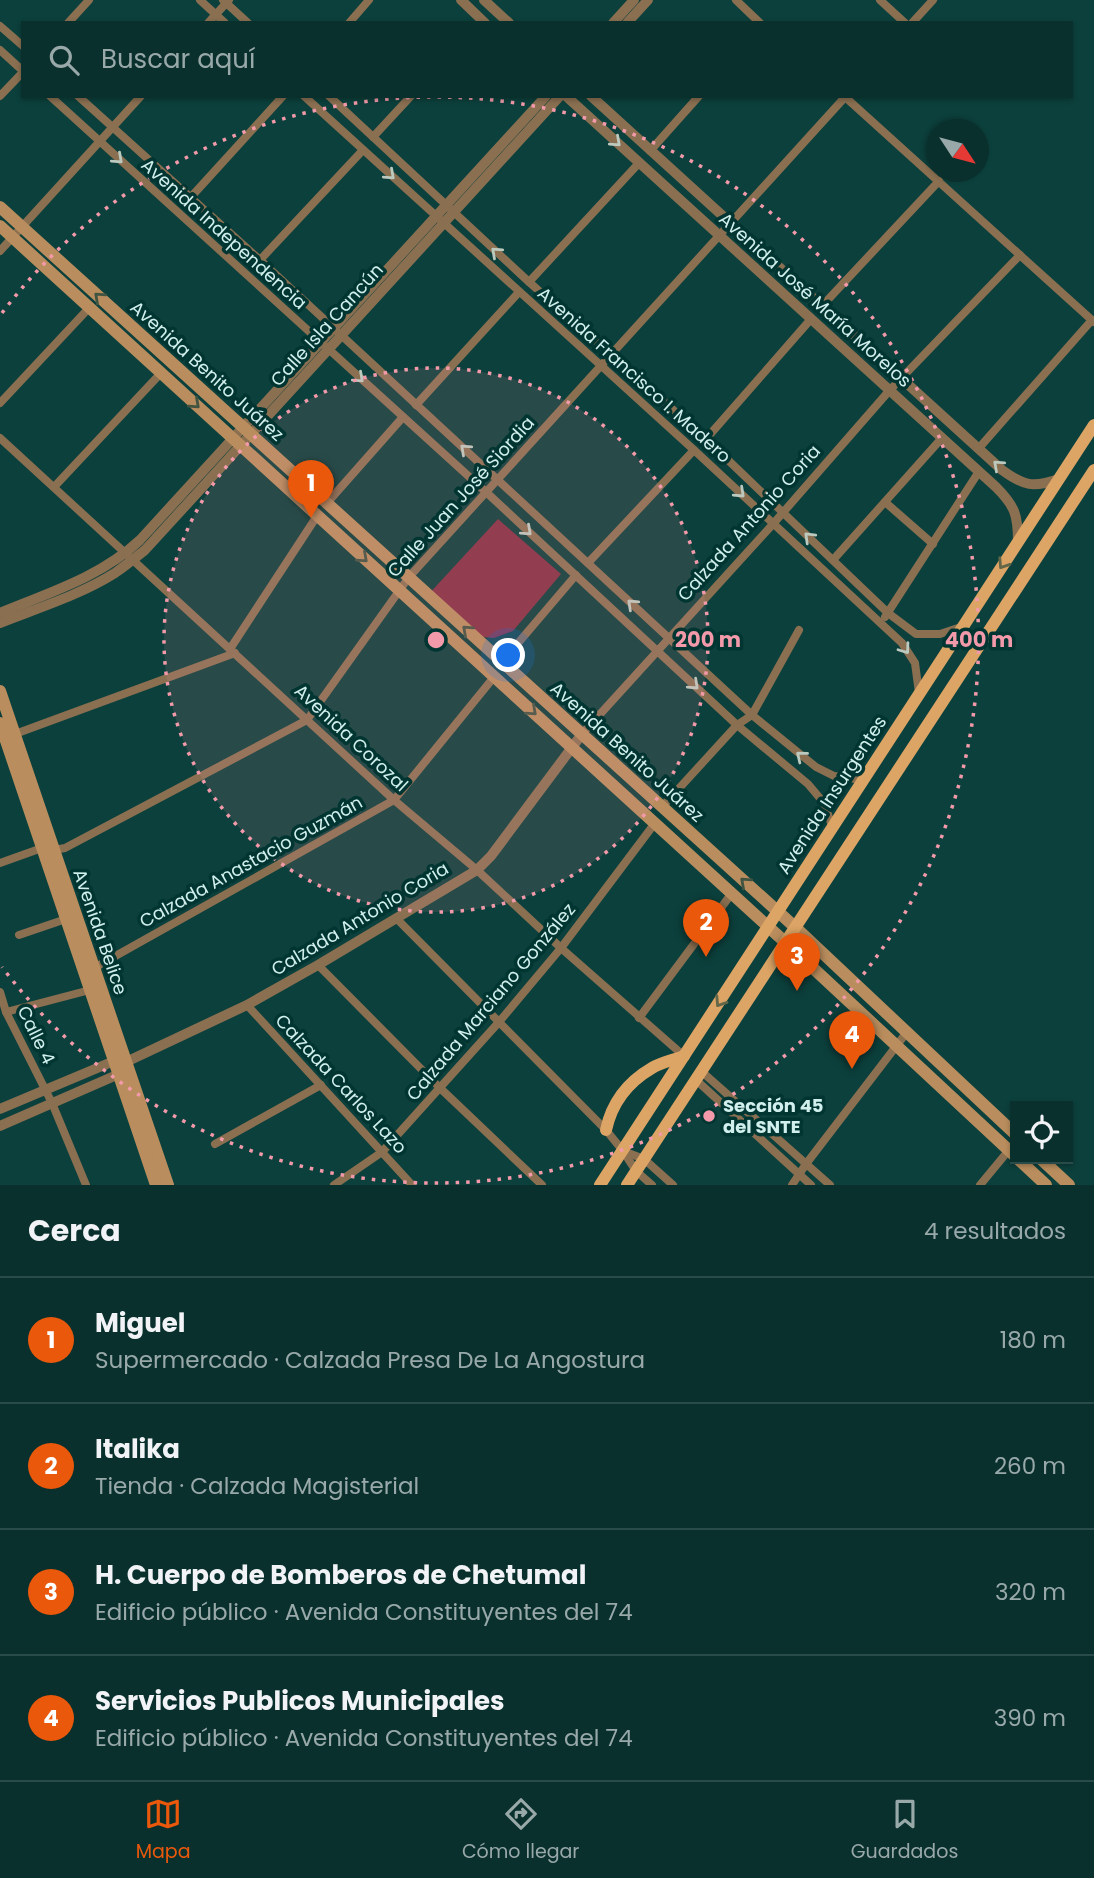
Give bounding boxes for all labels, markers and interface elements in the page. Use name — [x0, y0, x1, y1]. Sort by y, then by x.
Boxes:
search box — [21, 21, 1073, 98]
icon: search — [45, 41, 83, 79]
text: Buscar aquí — [101, 41, 255, 77]
north arrow — [926, 119, 989, 182]
one-way arrow — [608, 134, 621, 146]
one-way arrow — [109, 151, 122, 164]
street label: Avenida Independencia — [136, 152, 313, 315]
one-way arrow — [382, 167, 395, 180]
street label: Avenida José María Morelos — [714, 206, 917, 393]
one-way arrow — [491, 248, 504, 260]
street label: Calle Isla Cancún — [265, 258, 389, 392]
street label: Avenida Francisco I. Madero — [532, 281, 736, 468]
one-way arrow — [94, 293, 107, 305]
street label: Avenida Benito Juárez — [125, 295, 290, 446]
one-way arrow — [351, 370, 364, 382]
one-way arrow — [187, 396, 200, 409]
street label: Calle Juan José Siordia — [381, 411, 540, 583]
street label: Calzada Antonio Coria — [672, 439, 826, 606]
one-way arrow — [460, 445, 473, 457]
pin: 1 — [288, 460, 334, 518]
one-way arrow — [993, 461, 1006, 473]
one-way arrow — [732, 485, 745, 497]
one-way arrow — [519, 522, 532, 535]
one-way arrow — [805, 533, 818, 546]
one-way arrow — [355, 550, 368, 562]
one-way arrow — [999, 556, 1012, 569]
one-way arrow — [627, 599, 640, 612]
text: 200 m — [675, 625, 741, 654]
text: 400 m — [945, 625, 1013, 654]
one-way arrow — [462, 626, 475, 639]
centre of rings — [424, 628, 448, 652]
your location — [491, 638, 525, 672]
one-way arrow — [897, 641, 909, 654]
street label: Avenida Benito Juárez — [545, 676, 710, 827]
one-way arrow — [686, 677, 699, 689]
street label: Avenida Corozal — [289, 678, 414, 797]
one-way arrow — [524, 703, 537, 715]
street label: Avenida Insurgentes — [771, 711, 892, 879]
one-way arrow — [797, 751, 809, 764]
street label: Calzada Anastacio Guzmán — [135, 790, 367, 933]
street label: Calzada Antonio Coria — [266, 856, 453, 981]
street label: Avenida Belice — [67, 866, 134, 998]
one-way arrow — [740, 878, 753, 890]
street label: Calzada Marciano González — [400, 898, 581, 1106]
pin: 2 — [683, 899, 729, 957]
pin: 3 — [774, 933, 820, 991]
one-way arrow — [715, 994, 728, 1007]
street label: Calle 4 — [12, 1001, 61, 1068]
street label: Calzada Carlos Lazo — [270, 1008, 413, 1159]
pin: 4 — [829, 1011, 875, 1069]
place label: Sección 45 del SNTE — [723, 1093, 824, 1139]
map controls — [1010, 1101, 1073, 1164]
button: locate — [1010, 1101, 1073, 1164]
marker: Sección 45 del SNTE — [701, 1108, 717, 1124]
text: Cerca — [28, 1209, 121, 1252]
text: 4 resultados — [924, 1215, 1066, 1247]
text: Miguel — [95, 1305, 185, 1341]
text: 1 — [47, 1324, 55, 1356]
text: 180 m — [1000, 1324, 1066, 1356]
text: Supermercado · Calzada Presa De La Angostura — [95, 1344, 645, 1376]
text: Italika — [95, 1431, 180, 1467]
text: 2 — [44, 1450, 58, 1482]
text: 260 m — [994, 1450, 1066, 1482]
text: Tienda · Calzada Magisterial — [95, 1470, 419, 1502]
text: H. Cuerpo de Bomberos de Chetumal — [95, 1557, 586, 1593]
text: 3 — [44, 1576, 58, 1608]
text: 320 m — [995, 1576, 1066, 1608]
text: Edificio público · Avenida Constituyentes del 74 — [95, 1596, 633, 1628]
text: Servicios Publicos Municipales — [95, 1683, 505, 1719]
text: 4 — [43, 1702, 59, 1734]
text: 390 m — [994, 1702, 1066, 1734]
text: Edificio público · Avenida Constituyentes del 74 — [95, 1722, 633, 1754]
tab: Mapa — [136, 1795, 191, 1866]
tab: Cómo llegar — [462, 1795, 579, 1866]
tab: Guardados — [851, 1795, 958, 1866]

